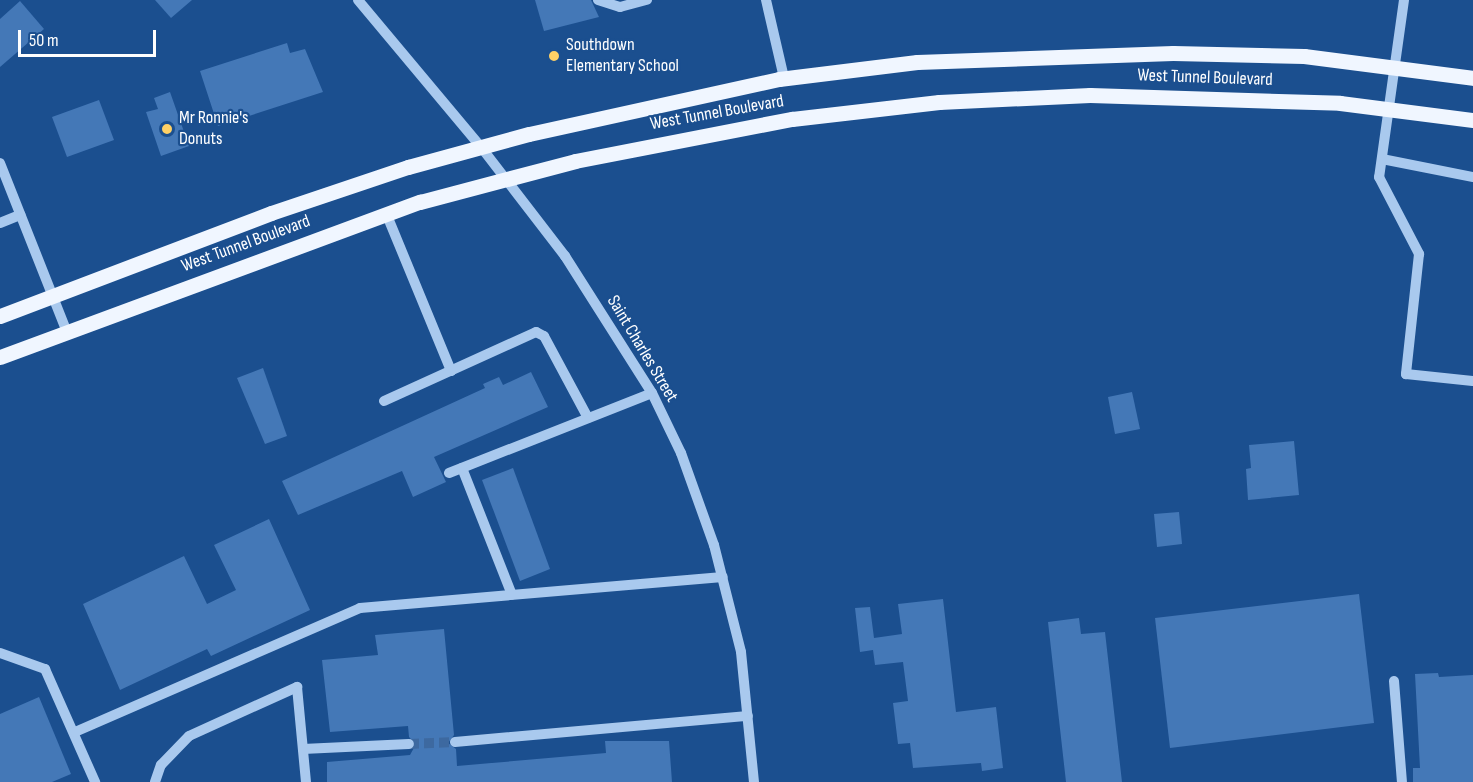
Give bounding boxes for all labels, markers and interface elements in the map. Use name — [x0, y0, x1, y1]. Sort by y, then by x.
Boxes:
scale bar — [21, 18, 159, 56]
text: 50 m — [29, 30, 59, 51]
place label: Southdown Elementary School — [566, 35, 679, 78]
marker: Southdown Elementary School — [547, 49, 561, 63]
street label: West Tunnel Boulevard — [1137, 65, 1273, 91]
street label: West Tunnel Boulevard — [648, 91, 786, 135]
place label: Mr Ronnie's Donuts — [179, 108, 249, 150]
marker: Mr Ronnie's Donuts — [160, 122, 174, 136]
street label: West Tunnel Boulevard — [179, 211, 313, 277]
street label: Saint Charles Street — [602, 292, 682, 406]

